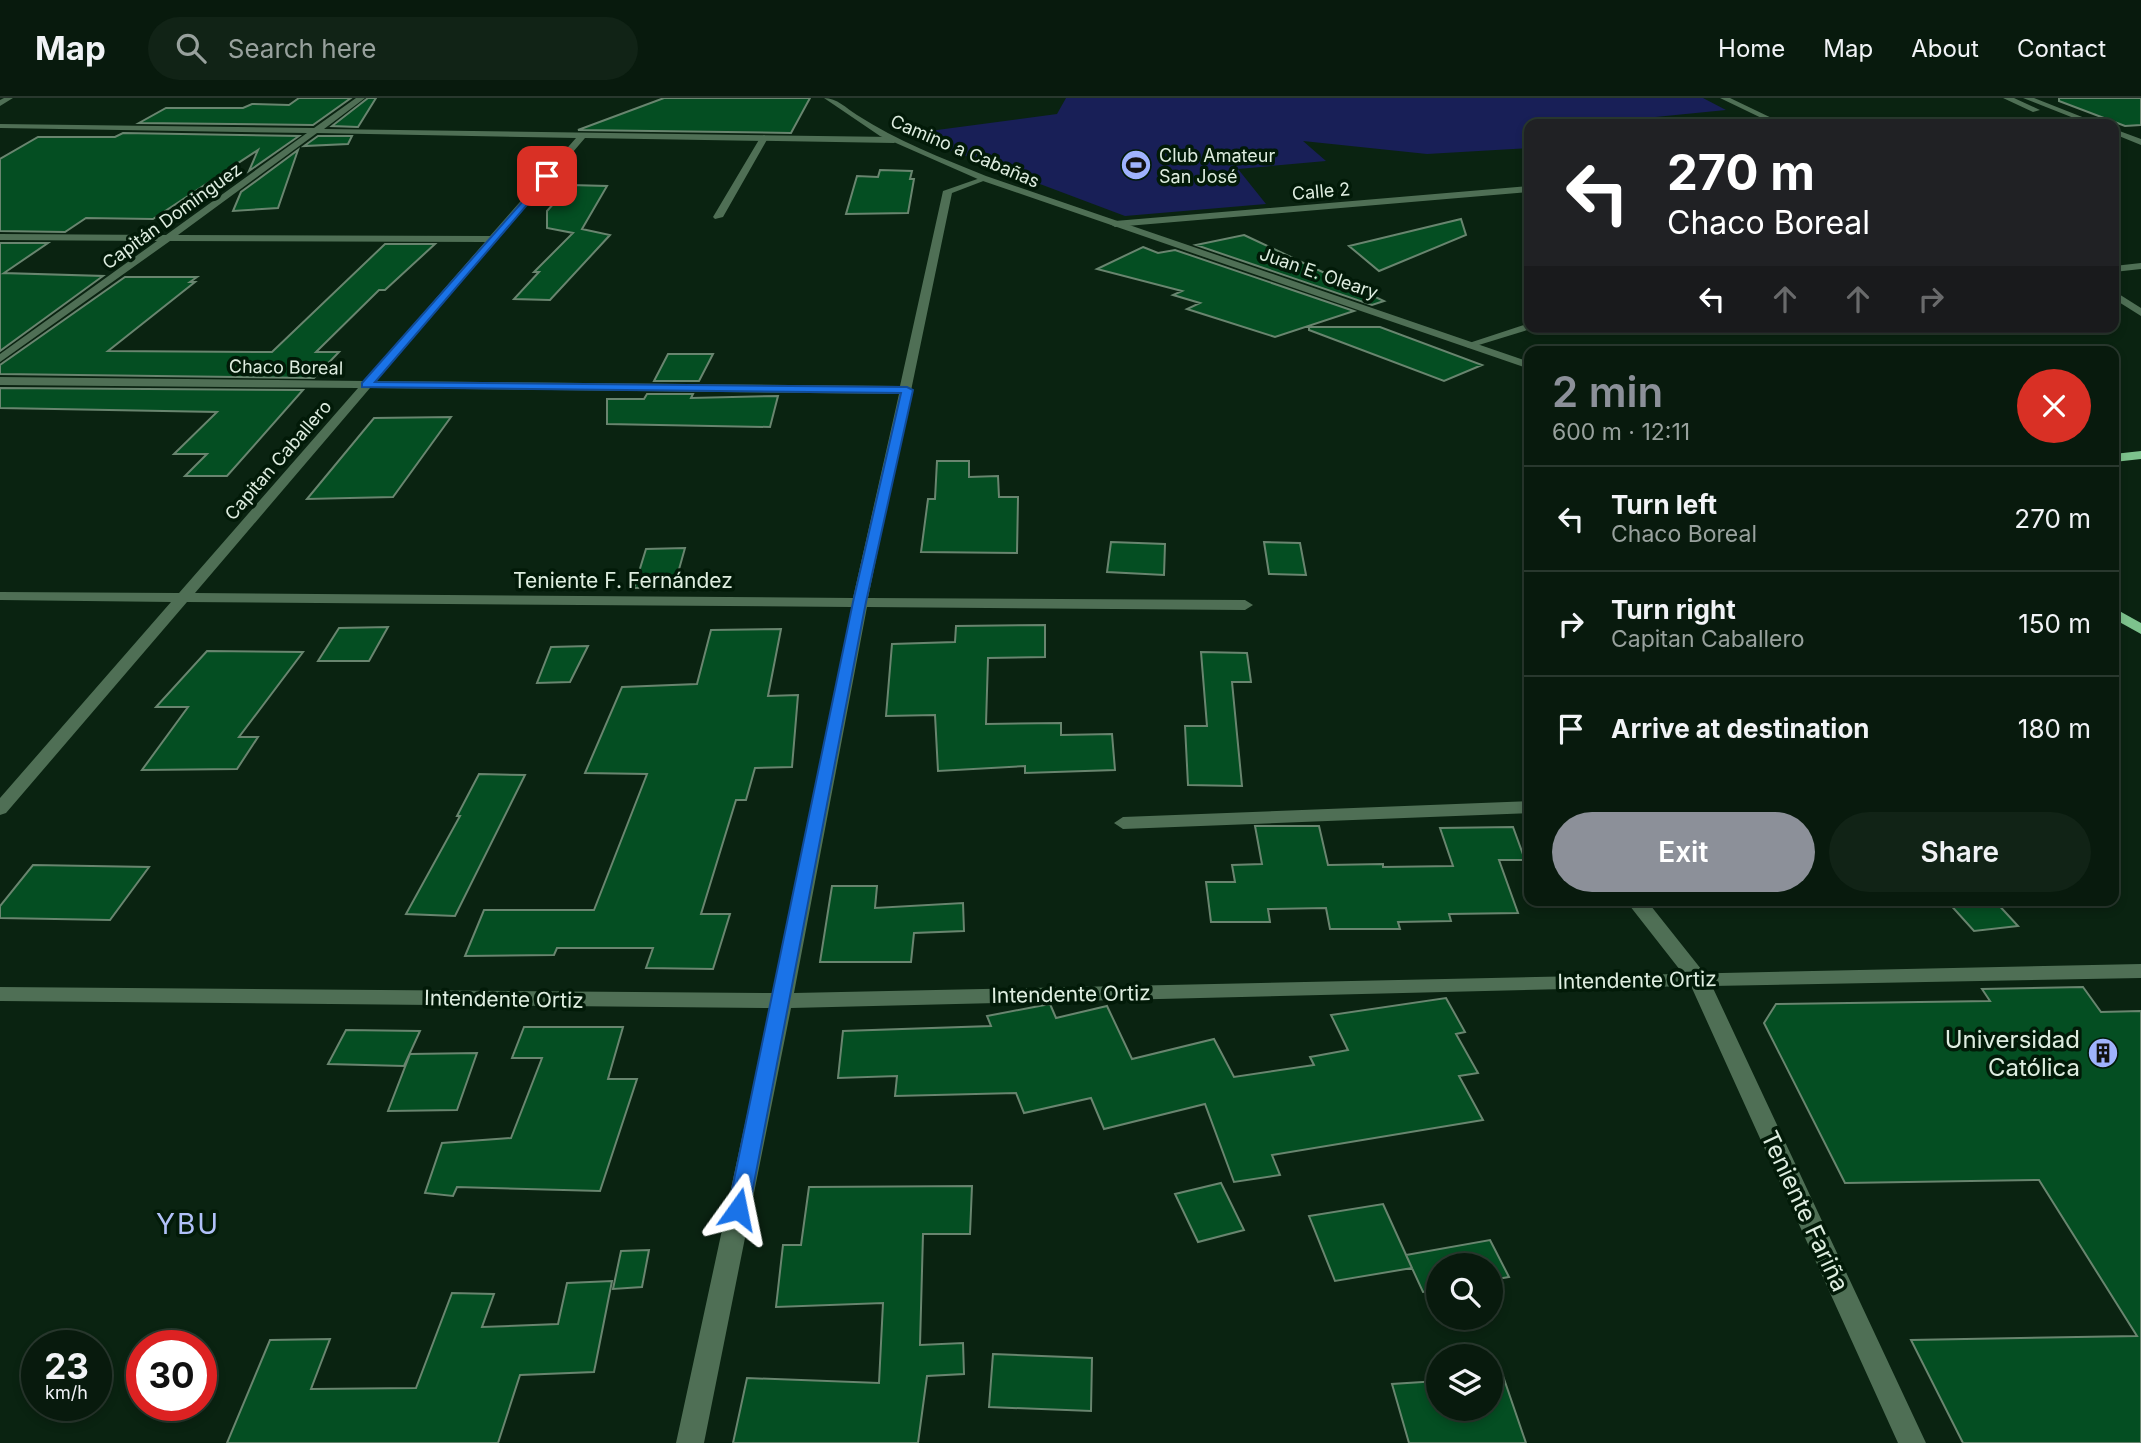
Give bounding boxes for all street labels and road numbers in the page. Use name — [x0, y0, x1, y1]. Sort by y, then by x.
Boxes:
street label: Camino a Cabañas — [887, 110, 1043, 192]
street label: Capitán Dominguez — [98, 158, 246, 274]
street label: Calle 2 — [1291, 178, 1351, 204]
street label: Juan E. Oleary — [1257, 243, 1381, 303]
street label: Chaco Boreal — [229, 356, 343, 378]
street label: Capitan Caballero — [220, 396, 336, 524]
street label: Teniente F. Fernández — [513, 568, 733, 593]
street label: Intendente Ortiz — [1557, 966, 1717, 994]
street label: Intendente Ortiz — [991, 980, 1151, 1008]
street label: Intendente Ortiz — [424, 985, 584, 1013]
street label: Teniente Fariña — [1755, 1126, 1855, 1296]

